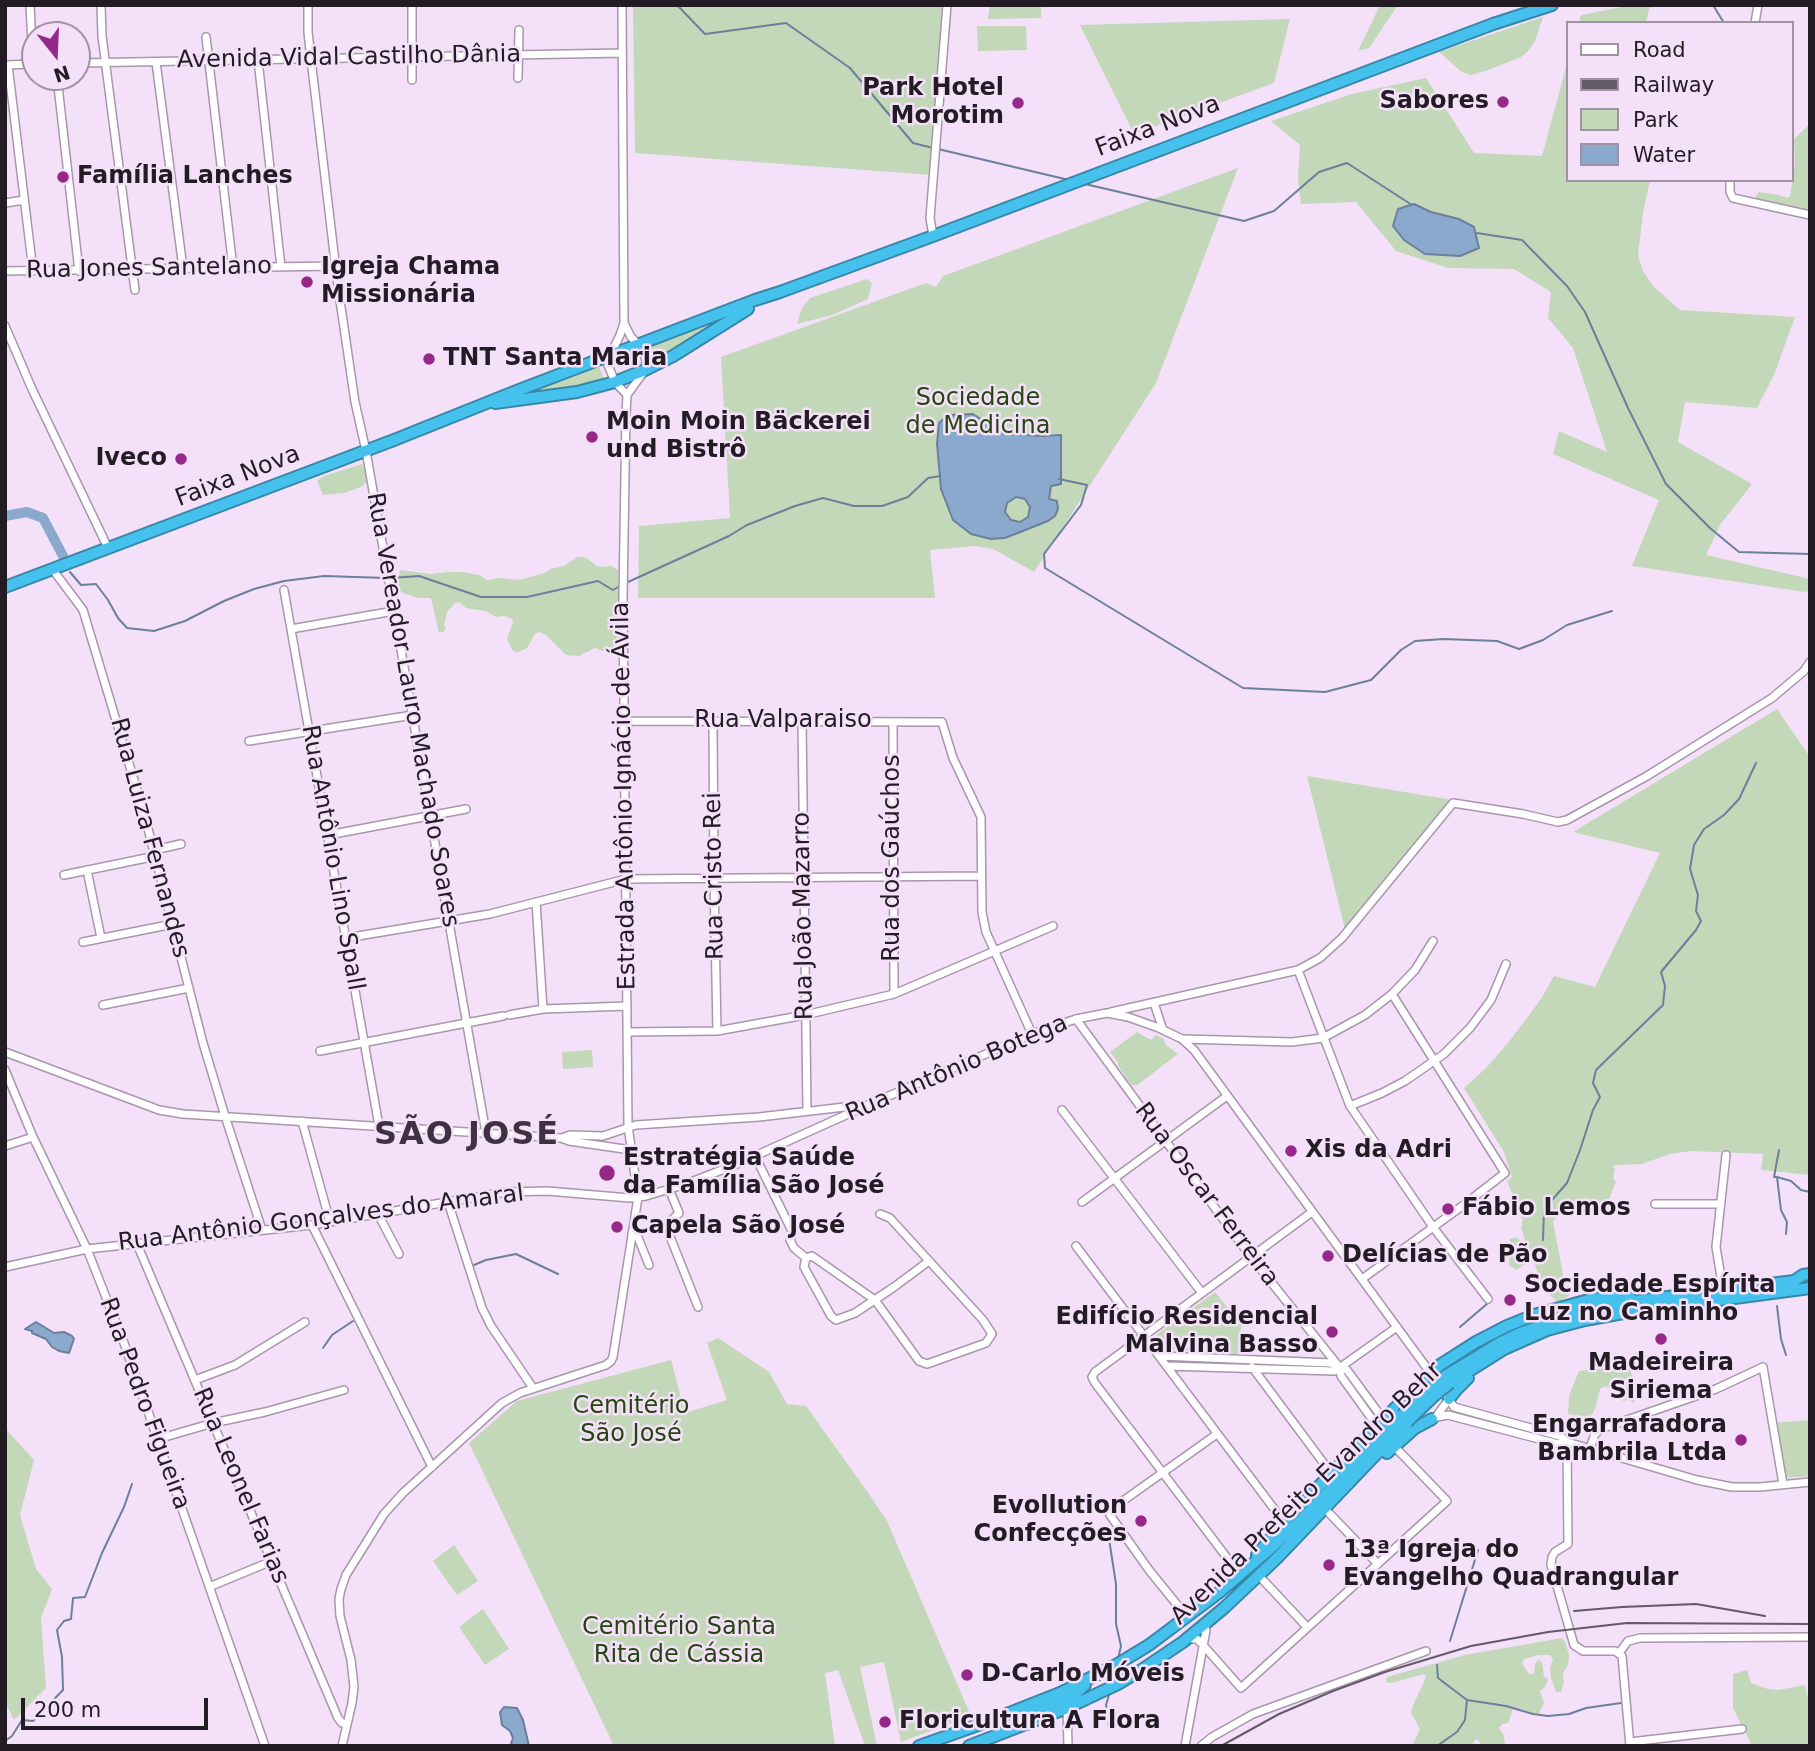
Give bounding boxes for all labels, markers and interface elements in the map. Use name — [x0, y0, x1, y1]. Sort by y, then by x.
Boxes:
north arrow — [21, 21, 91, 91]
legend — [1566, 21, 1794, 182]
text: Road — [1633, 38, 1686, 62]
street label: Avenida Vidal Castilho Dânia — [177, 41, 521, 75]
text: N — [51, 61, 73, 87]
text: Railway — [1633, 73, 1714, 97]
place label: Park Hotel Morotim — [862, 75, 1004, 131]
place label: Sabores — [1379, 88, 1489, 116]
street label: Faixa Nova — [1092, 90, 1224, 164]
marker: Sabores — [1495, 94, 1511, 110]
marker: Park Hotel Morotim — [1010, 95, 1026, 111]
text: Park — [1633, 108, 1678, 132]
text: Water — [1633, 143, 1695, 167]
place label: Família Lanches — [77, 163, 293, 191]
marker: Família Lanches — [55, 169, 71, 185]
street label: Rua Jones Santelano — [26, 252, 272, 286]
place label: Igreja Chama Missionária — [321, 254, 500, 310]
marker: Igreja Chama Missionária — [299, 274, 315, 290]
place label: TNT Santa Maria — [443, 345, 667, 373]
marker: TNT Santa Maria — [421, 351, 437, 367]
park label: Sociedade de Medicina — [906, 385, 1050, 441]
place label: Moin Moin Bäckerei und Bistrô — [606, 409, 871, 465]
marker: Moin Moin Bäckerei und Bistrô — [584, 429, 600, 445]
street label: Faixa Nova — [172, 440, 304, 514]
place label: Iveco — [95, 445, 167, 473]
marker: Iveco — [173, 451, 189, 467]
street label: Rua Vereador Lauro Machado Soares — [360, 490, 464, 930]
street label: Estrada Antônio Ignácio de Ávila — [607, 602, 643, 990]
street label: Rua Valparaiso — [694, 707, 872, 735]
street label: Rua Luiza Fernandes — [103, 715, 195, 961]
street label: Rua Antônio Lino Spall — [294, 723, 370, 993]
street label: Rua dos Gaúchos — [879, 754, 907, 962]
street label: Rua Cristo Rei — [699, 792, 731, 960]
street label: Rua João Mazarro — [788, 812, 820, 1020]
street label: Rua Antônio Botega — [842, 1009, 1072, 1129]
street label: Rua Oscar Ferreira — [1128, 1098, 1284, 1292]
district label: SÃO JOSÉ — [375, 1117, 559, 1155]
place label: Xis da Adri — [1305, 1137, 1452, 1165]
marker: Xis da Adri — [1283, 1143, 1299, 1159]
place label: Estratégia Saúde da Família São José — [623, 1145, 884, 1201]
marker: Estratégia Saúde da Família São José — [597, 1163, 617, 1183]
street label: Rua Antônio Gonçalves do Amaral — [117, 1180, 525, 1258]
place label: Fábio Lemos — [1462, 1195, 1631, 1223]
marker: Fábio Lemos — [1440, 1201, 1456, 1217]
place label: Capela São José — [631, 1213, 845, 1241]
marker: Capela São José — [609, 1219, 625, 1235]
place label: Delícias de Pão — [1342, 1242, 1547, 1270]
marker: Delícias de Pão — [1320, 1248, 1336, 1264]
place label: Sociedade Espírita Luz no Caminho — [1524, 1272, 1776, 1328]
marker: Sociedade Espírita Luz no Caminho — [1502, 1292, 1518, 1308]
street label: Rua Pedro Figueira — [92, 1294, 196, 1514]
place label: Edifício Residencial Malvina Basso — [1056, 1304, 1318, 1360]
marker: Edifício Residencial Malvina Basso — [1324, 1324, 1340, 1340]
marker: Madeireira Siriema — [1653, 1331, 1669, 1347]
place label: Madeireira Siriema — [1588, 1350, 1734, 1406]
street label: Avenida Prefeito Evandro Behr — [1165, 1357, 1449, 1631]
street label: Rua Leonel Farias — [186, 1384, 294, 1588]
park label: Cemitério São José — [573, 1393, 689, 1449]
place label: Engarrafadora Bambrila Ltda — [1532, 1412, 1727, 1468]
marker: Engarrafadora Bambrila Ltda — [1733, 1432, 1749, 1448]
place label: Evollution Confecções — [974, 1493, 1127, 1549]
marker: Evollution Confecções — [1133, 1513, 1149, 1529]
place label: 13ª Igreja do Evangelho Quadrangular — [1343, 1537, 1678, 1593]
marker: 13ª Igreja do Evangelho Quadrangular — [1321, 1557, 1337, 1573]
park label: Cemitério Santa Rita de Cássia — [582, 1614, 776, 1670]
place label: D-Carlo Móveis — [981, 1661, 1185, 1689]
marker: D-Carlo Móveis — [959, 1667, 975, 1683]
scale bar — [24, 1684, 212, 1728]
text: 200 m — [34, 1698, 101, 1722]
place label: Floricultura A Flora — [899, 1708, 1161, 1736]
marker: Floricultura A Flora — [877, 1714, 893, 1730]

